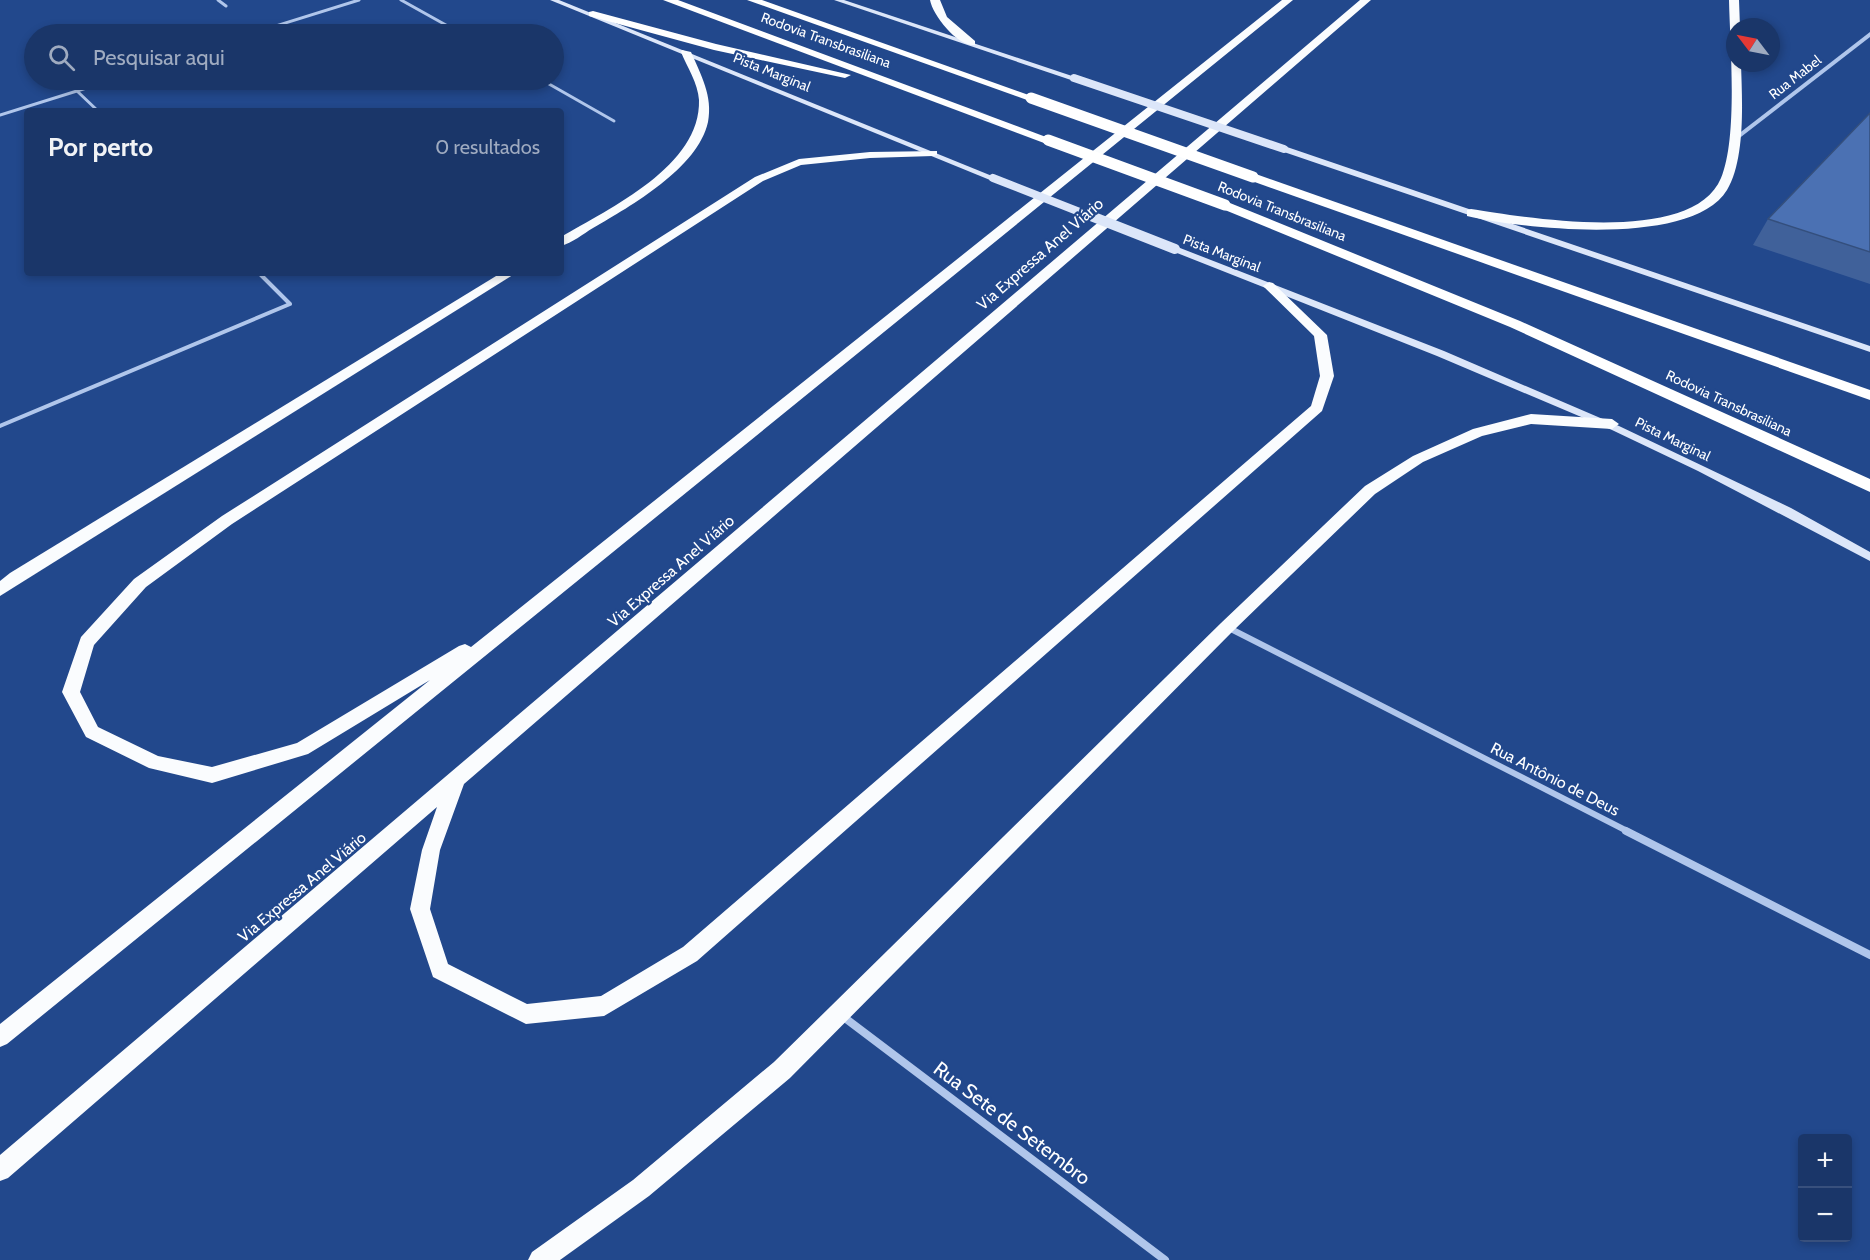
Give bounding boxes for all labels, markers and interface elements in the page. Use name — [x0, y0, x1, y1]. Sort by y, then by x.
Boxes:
street label: Rodovia Transbrasiliana — [759, 8, 894, 72]
north arrow — [1726, 18, 1780, 72]
search box — [24, 24, 564, 90]
icon: search — [45, 41, 78, 74]
text: Pesquisar aqui — [93, 44, 225, 71]
street label: Pista Marginal — [731, 48, 814, 96]
street label: Rua Mabel — [1765, 50, 1825, 103]
text: Por perto — [48, 131, 153, 163]
text: 0 resultados — [435, 135, 540, 159]
street label: Rodovia Transbrasiliana — [1215, 177, 1349, 245]
street label: Via Expressa Anel Viário — [973, 194, 1107, 314]
street label: Pista Marginal — [1181, 230, 1264, 276]
street label: Rodovia Transbrasiliana — [1663, 366, 1795, 440]
street label: Pista Marginal — [1632, 413, 1714, 465]
street label: Via Expressa Anel Viário — [604, 511, 738, 631]
street label: Rua Antônio de Deus — [1487, 738, 1623, 820]
street label: Via Expressa Anel Viário — [234, 828, 370, 946]
street label: Rua Sete de Setembro — [929, 1056, 1095, 1190]
map controls — [1798, 1134, 1852, 1242]
button: + — [1798, 1134, 1852, 1188]
button: − — [1798, 1188, 1852, 1242]

